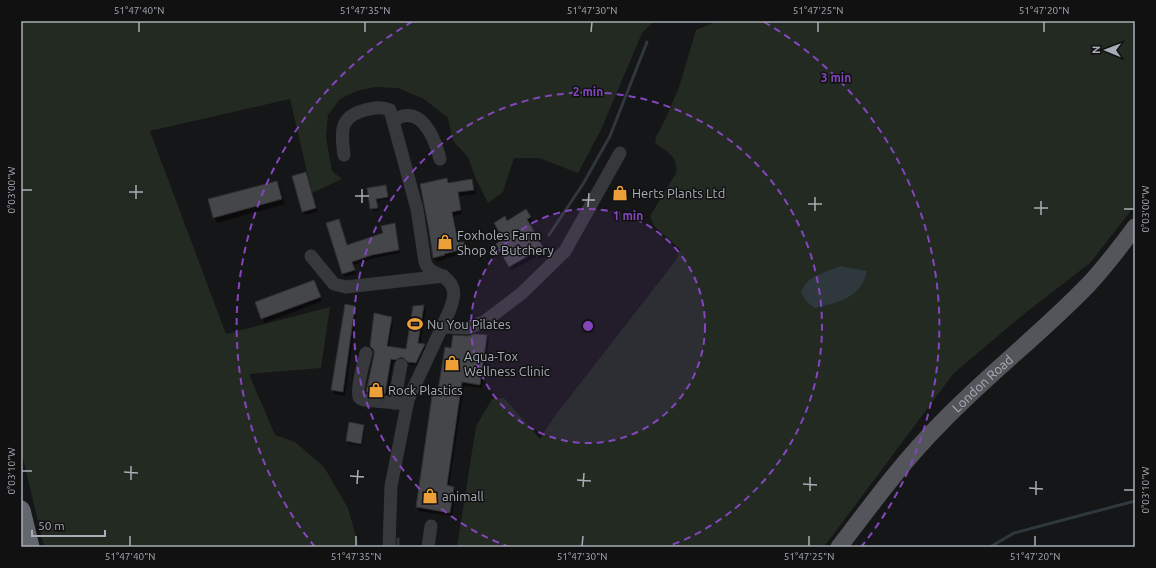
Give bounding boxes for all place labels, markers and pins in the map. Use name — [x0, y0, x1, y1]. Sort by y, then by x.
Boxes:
shop icon: Herts Plants Ltd — [611, 184, 629, 202]
place label: Herts Plants Ltd — [632, 186, 725, 200]
place label: Foxholes Farm Shop & Butchery — [457, 228, 554, 257]
shop icon: Foxholes Farm Shop & Butchery — [436, 233, 454, 251]
sports icon: Nu You Pilates — [406, 315, 424, 333]
place label: Nu You Pilates — [427, 317, 511, 331]
centre of rings — [581, 319, 595, 333]
place label: Aqua-Tox Wellness Clinic — [464, 349, 550, 378]
shop icon: Aqua-Tox Wellness Clinic — [443, 354, 461, 372]
shop icon: Rock Plastics — [367, 381, 385, 399]
place label: Rock Plastics — [388, 383, 463, 397]
shop icon: animall — [421, 487, 439, 505]
place label: animall — [442, 489, 485, 503]

